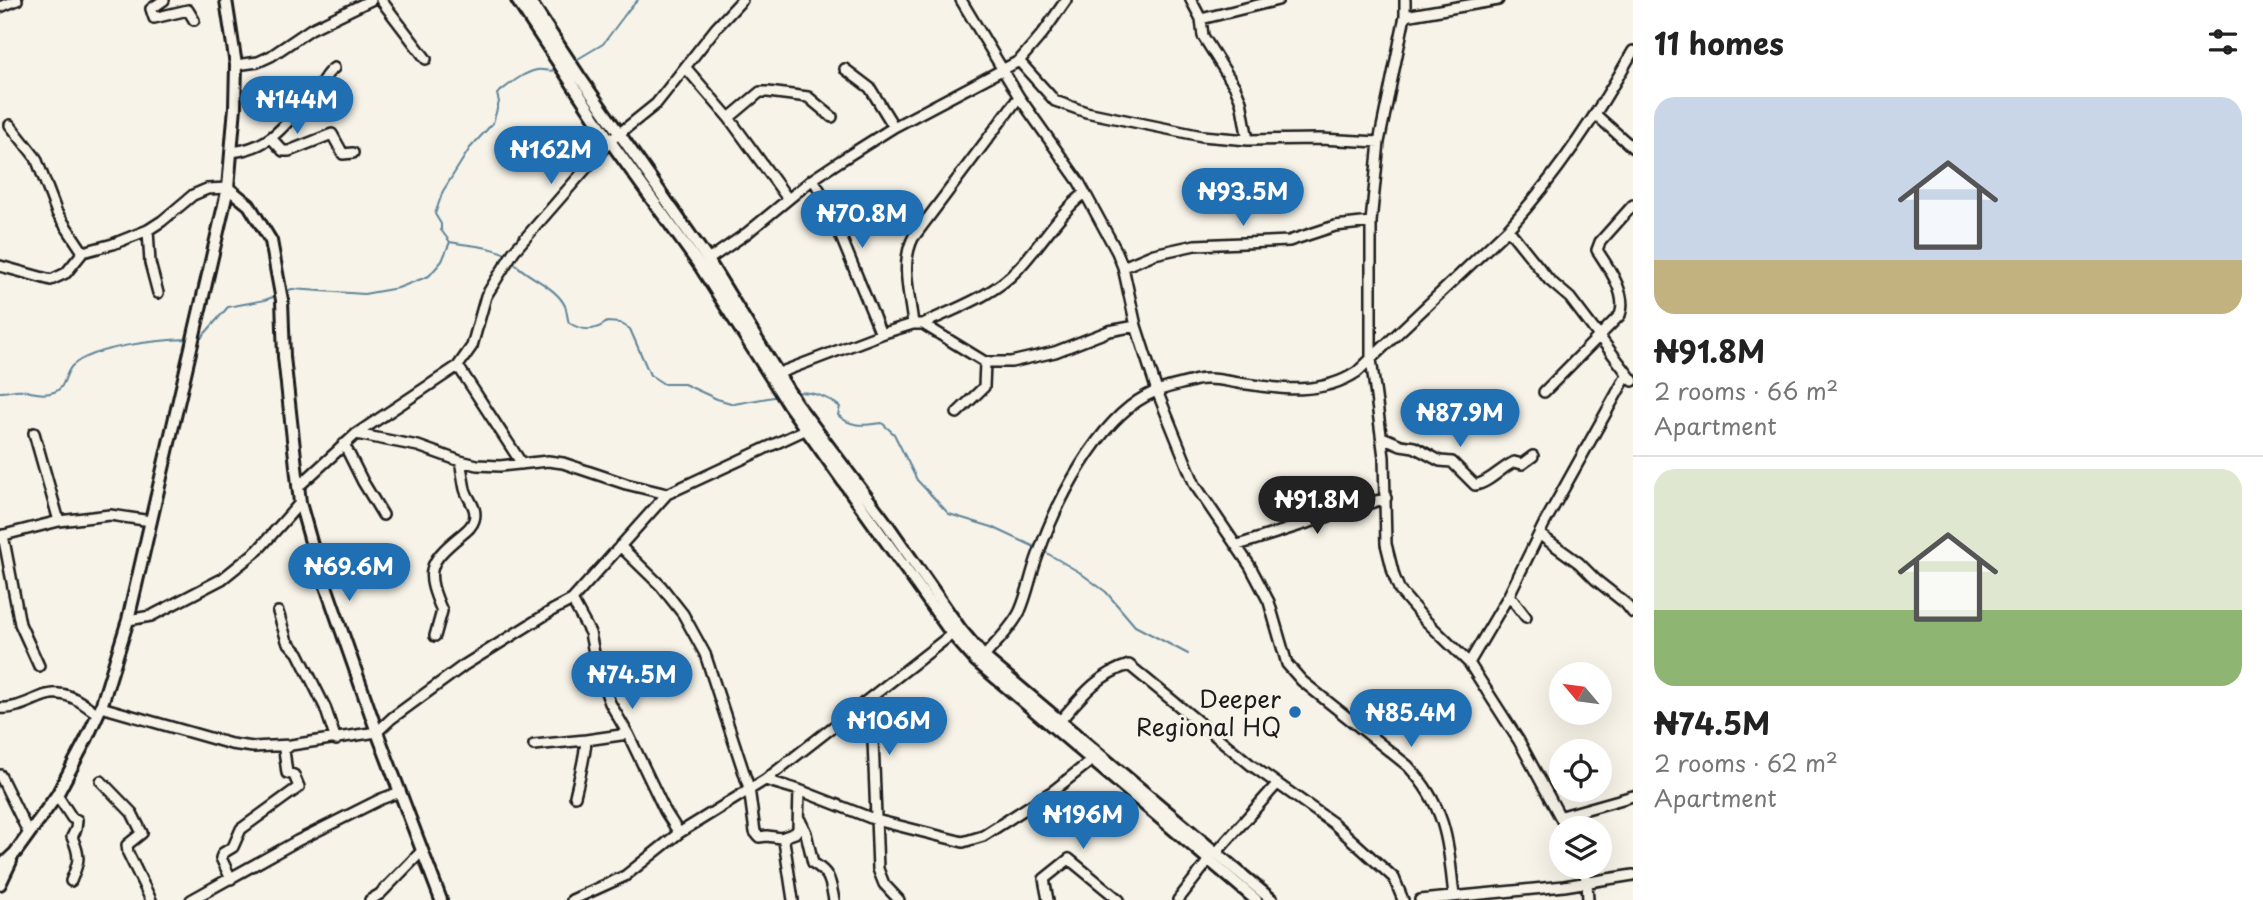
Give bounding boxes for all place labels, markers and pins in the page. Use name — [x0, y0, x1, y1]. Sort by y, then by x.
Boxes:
pin: ₦144M — [248, 76, 346, 136]
pin: ₦162M — [502, 127, 600, 186]
pin: ₦93.5M — [1186, 168, 1300, 228]
pin: ₦70.8M — [805, 190, 919, 250]
pin: ₦87.9M — [1403, 390, 1517, 449]
pin: ₦91.8M — [1260, 476, 1374, 536]
pin: ₦69.6M — [292, 544, 406, 603]
pin: ₦74.5M — [575, 652, 689, 711]
place label: Deeper Regional HQ — [1136, 680, 1281, 744]
pin: ₦85.4M — [1354, 690, 1468, 749]
pin: ₦106M — [840, 698, 938, 757]
marker: Deeper Regional HQ — [1287, 704, 1303, 720]
pin: ₦196M — [1034, 792, 1132, 851]

